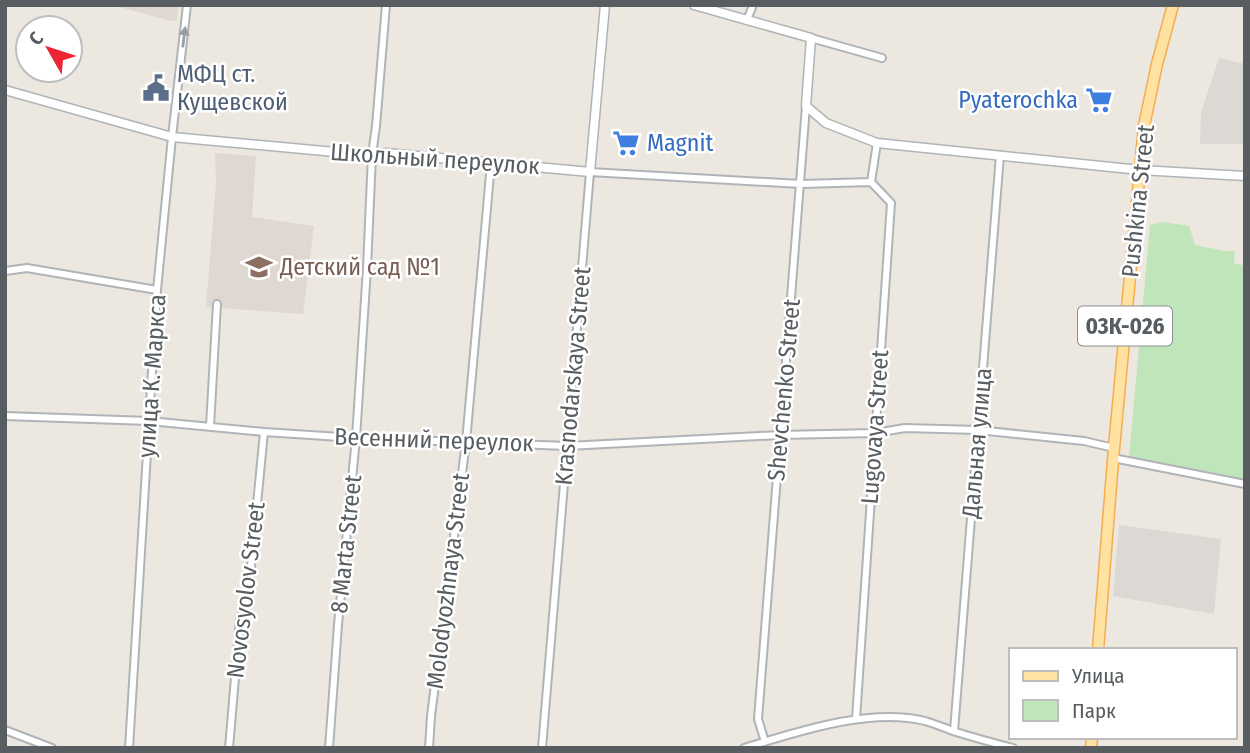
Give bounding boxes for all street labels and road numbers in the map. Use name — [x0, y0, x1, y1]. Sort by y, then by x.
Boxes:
street label: Pushkina Street — [1116, 123, 1160, 279]
street label: Школьный переулок — [329, 138, 541, 180]
street label: Krasnodarskaya Street — [549, 265, 597, 486]
street label: улица К. Маркса — [132, 293, 172, 459]
street label: Shevchenko Street — [762, 298, 806, 482]
road number: 03К-026 — [1078, 306, 1172, 346]
street label: Lugovaya Street — [856, 349, 894, 505]
street label: Дальная улица — [956, 367, 998, 520]
street label: Весенний переулок — [334, 423, 535, 457]
street label: Molodyozhnaya Street — [421, 471, 475, 691]
street label: 8 Marta Street — [325, 473, 367, 615]
street label: Novosyolov Street — [221, 500, 271, 680]

